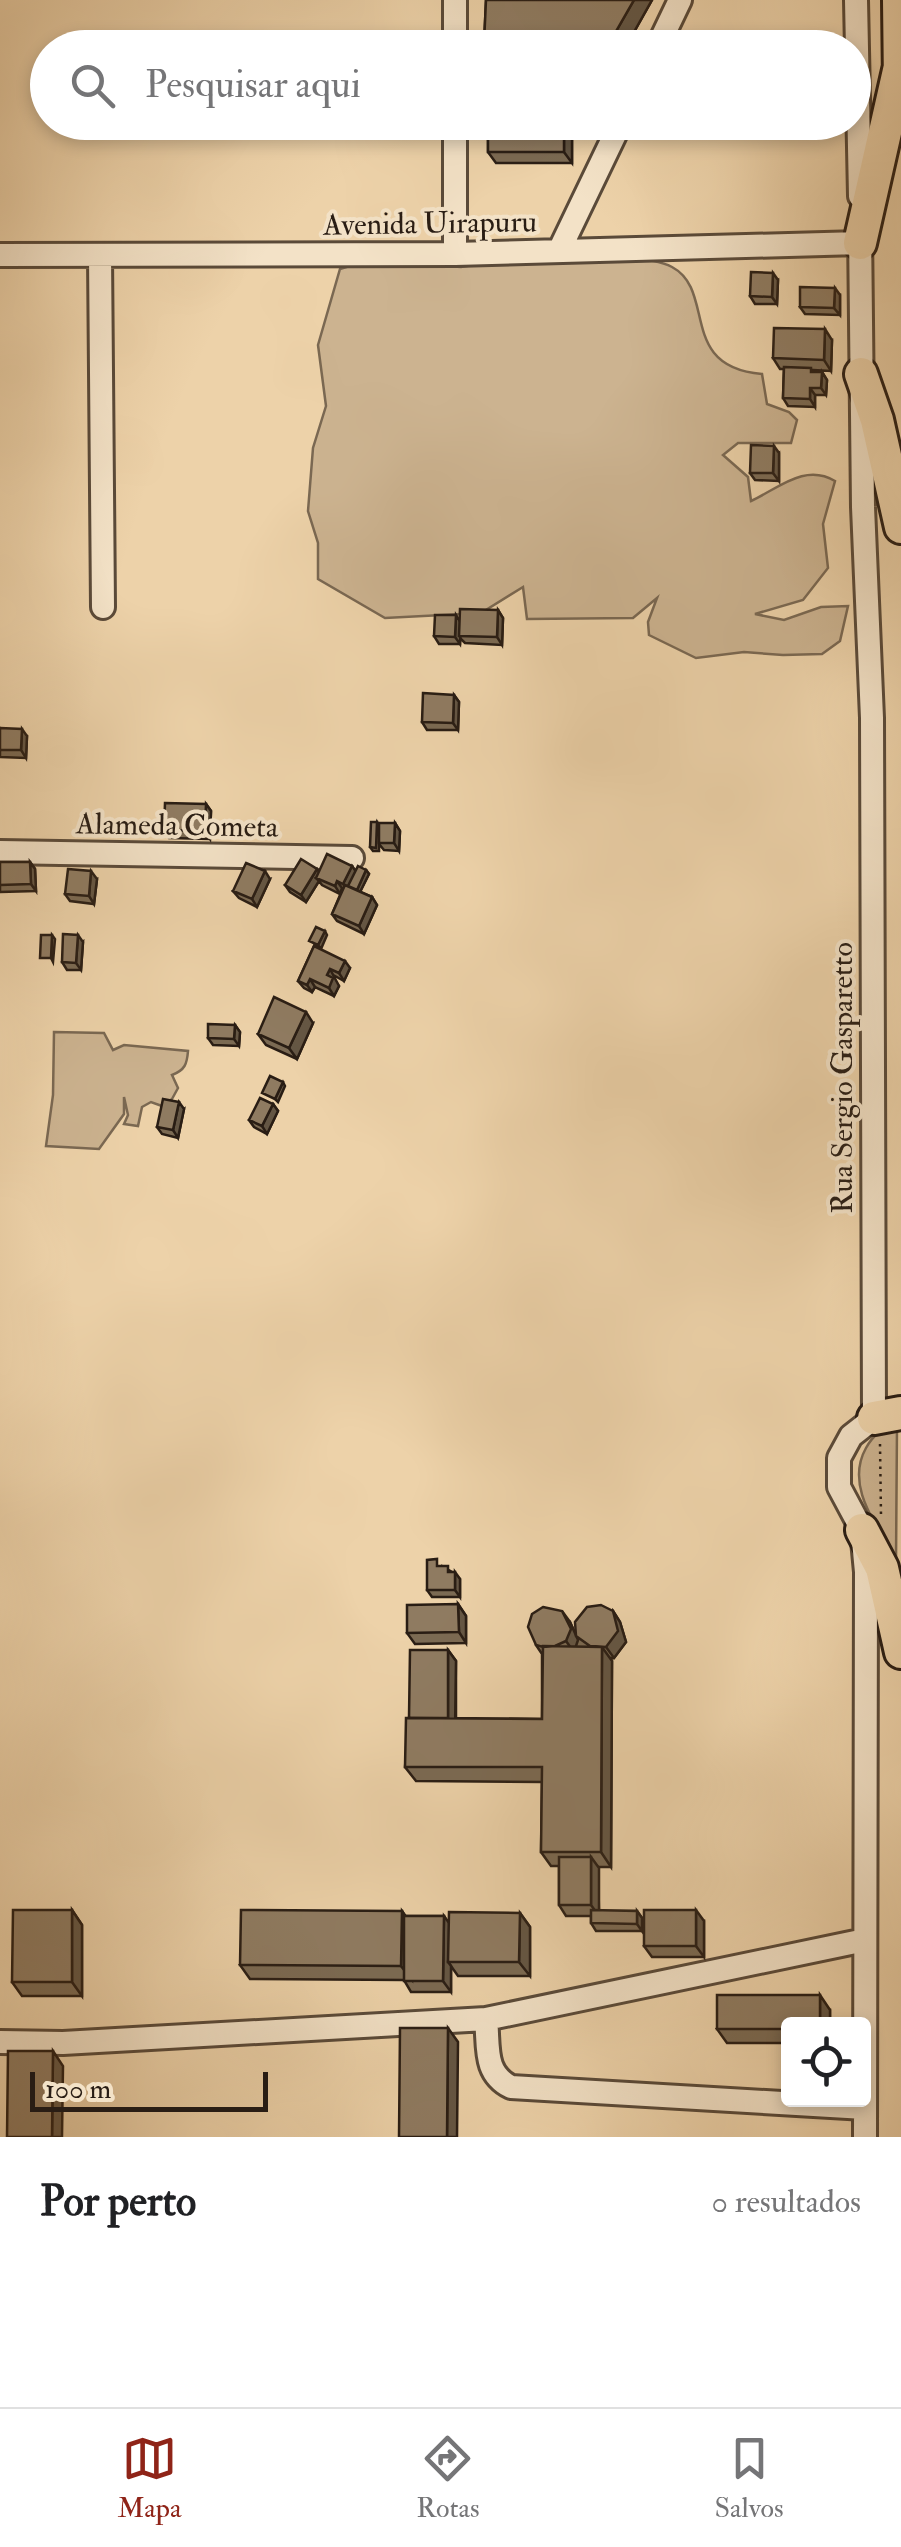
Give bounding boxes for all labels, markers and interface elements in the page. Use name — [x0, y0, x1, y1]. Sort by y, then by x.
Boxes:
search box — [30, 30, 871, 140]
icon: search — [65, 58, 120, 113]
text: Pesquisar aqui — [145, 61, 361, 109]
street label: Avenida Uirapuru — [322, 203, 537, 244]
street label: Alameda Cometa — [74, 805, 279, 846]
street label: Rua Sergio Gasparetto — [824, 942, 861, 1214]
map controls — [781, 2017, 871, 2107]
button: locate — [781, 2017, 871, 2107]
scale bar — [30, 2067, 268, 2112]
text: 100 m — [45, 2072, 111, 2107]
text: Por perto — [40, 2176, 196, 2228]
text: 0 resultados — [711, 2182, 861, 2222]
tab: Mapa — [117, 2431, 181, 2526]
tab: Rotas — [416, 2431, 480, 2526]
tab: Salvos — [714, 2431, 784, 2526]

